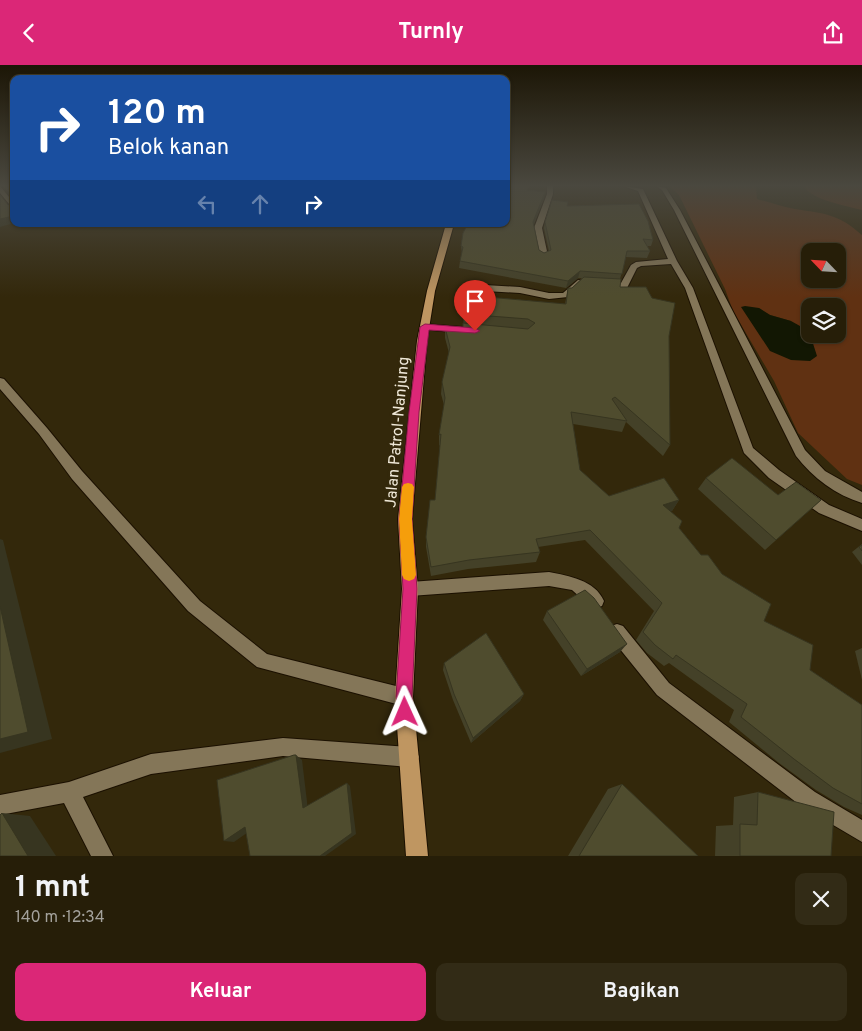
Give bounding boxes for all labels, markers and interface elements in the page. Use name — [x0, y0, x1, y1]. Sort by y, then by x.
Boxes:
icon: back — [15, 19, 43, 47]
text: Turnly — [398, 19, 464, 46]
icon: share — [819, 19, 847, 47]
text: 120 m — [108, 92, 206, 136]
icon: right — [25, 95, 90, 160]
text: Belok kanan — [108, 135, 229, 162]
icon: left — [193, 190, 221, 218]
icon: ahead — [246, 190, 274, 218]
icon: right — [299, 190, 327, 218]
north arrow — [801, 243, 846, 287]
map controls — [801, 243, 846, 343]
pin — [454, 280, 496, 331]
icon: arrive — [461, 287, 489, 315]
button: layers — [801, 298, 846, 343]
street label: Jalan Patrol-Nanjung — [381, 356, 415, 509]
position arrow — [378, 685, 430, 737]
text: 1 mnt — [15, 870, 90, 907]
button: close — [795, 873, 847, 925]
text: 140 m · 12:34 — [15, 908, 105, 928]
button: Keluar — [15, 963, 426, 1021]
button: Bagikan — [436, 963, 847, 1021]

